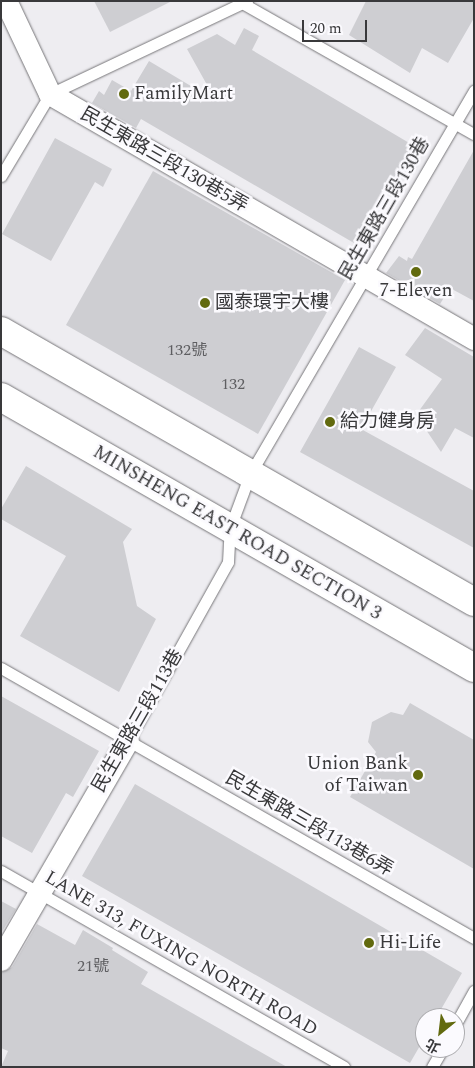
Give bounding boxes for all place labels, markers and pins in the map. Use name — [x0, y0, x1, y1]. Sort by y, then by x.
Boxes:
place label: FamilyMart — [134, 83, 233, 105]
marker: FamilyMart — [118, 88, 130, 100]
marker: 7-Eleven — [410, 266, 422, 278]
place label: 7-Eleven — [379, 280, 453, 302]
place label: 國泰環宇大樓 — [215, 292, 329, 314]
marker: 國泰環宇大樓 — [199, 297, 211, 309]
place label: 給力健身房 — [340, 411, 435, 433]
marker: 給力健身房 — [324, 416, 336, 428]
place label: Union Bank of Taiwan — [307, 753, 408, 797]
marker: Union Bank of Taiwan — [412, 769, 424, 781]
place label: Hi-Life — [379, 932, 441, 954]
marker: Hi-Life — [363, 937, 375, 949]

